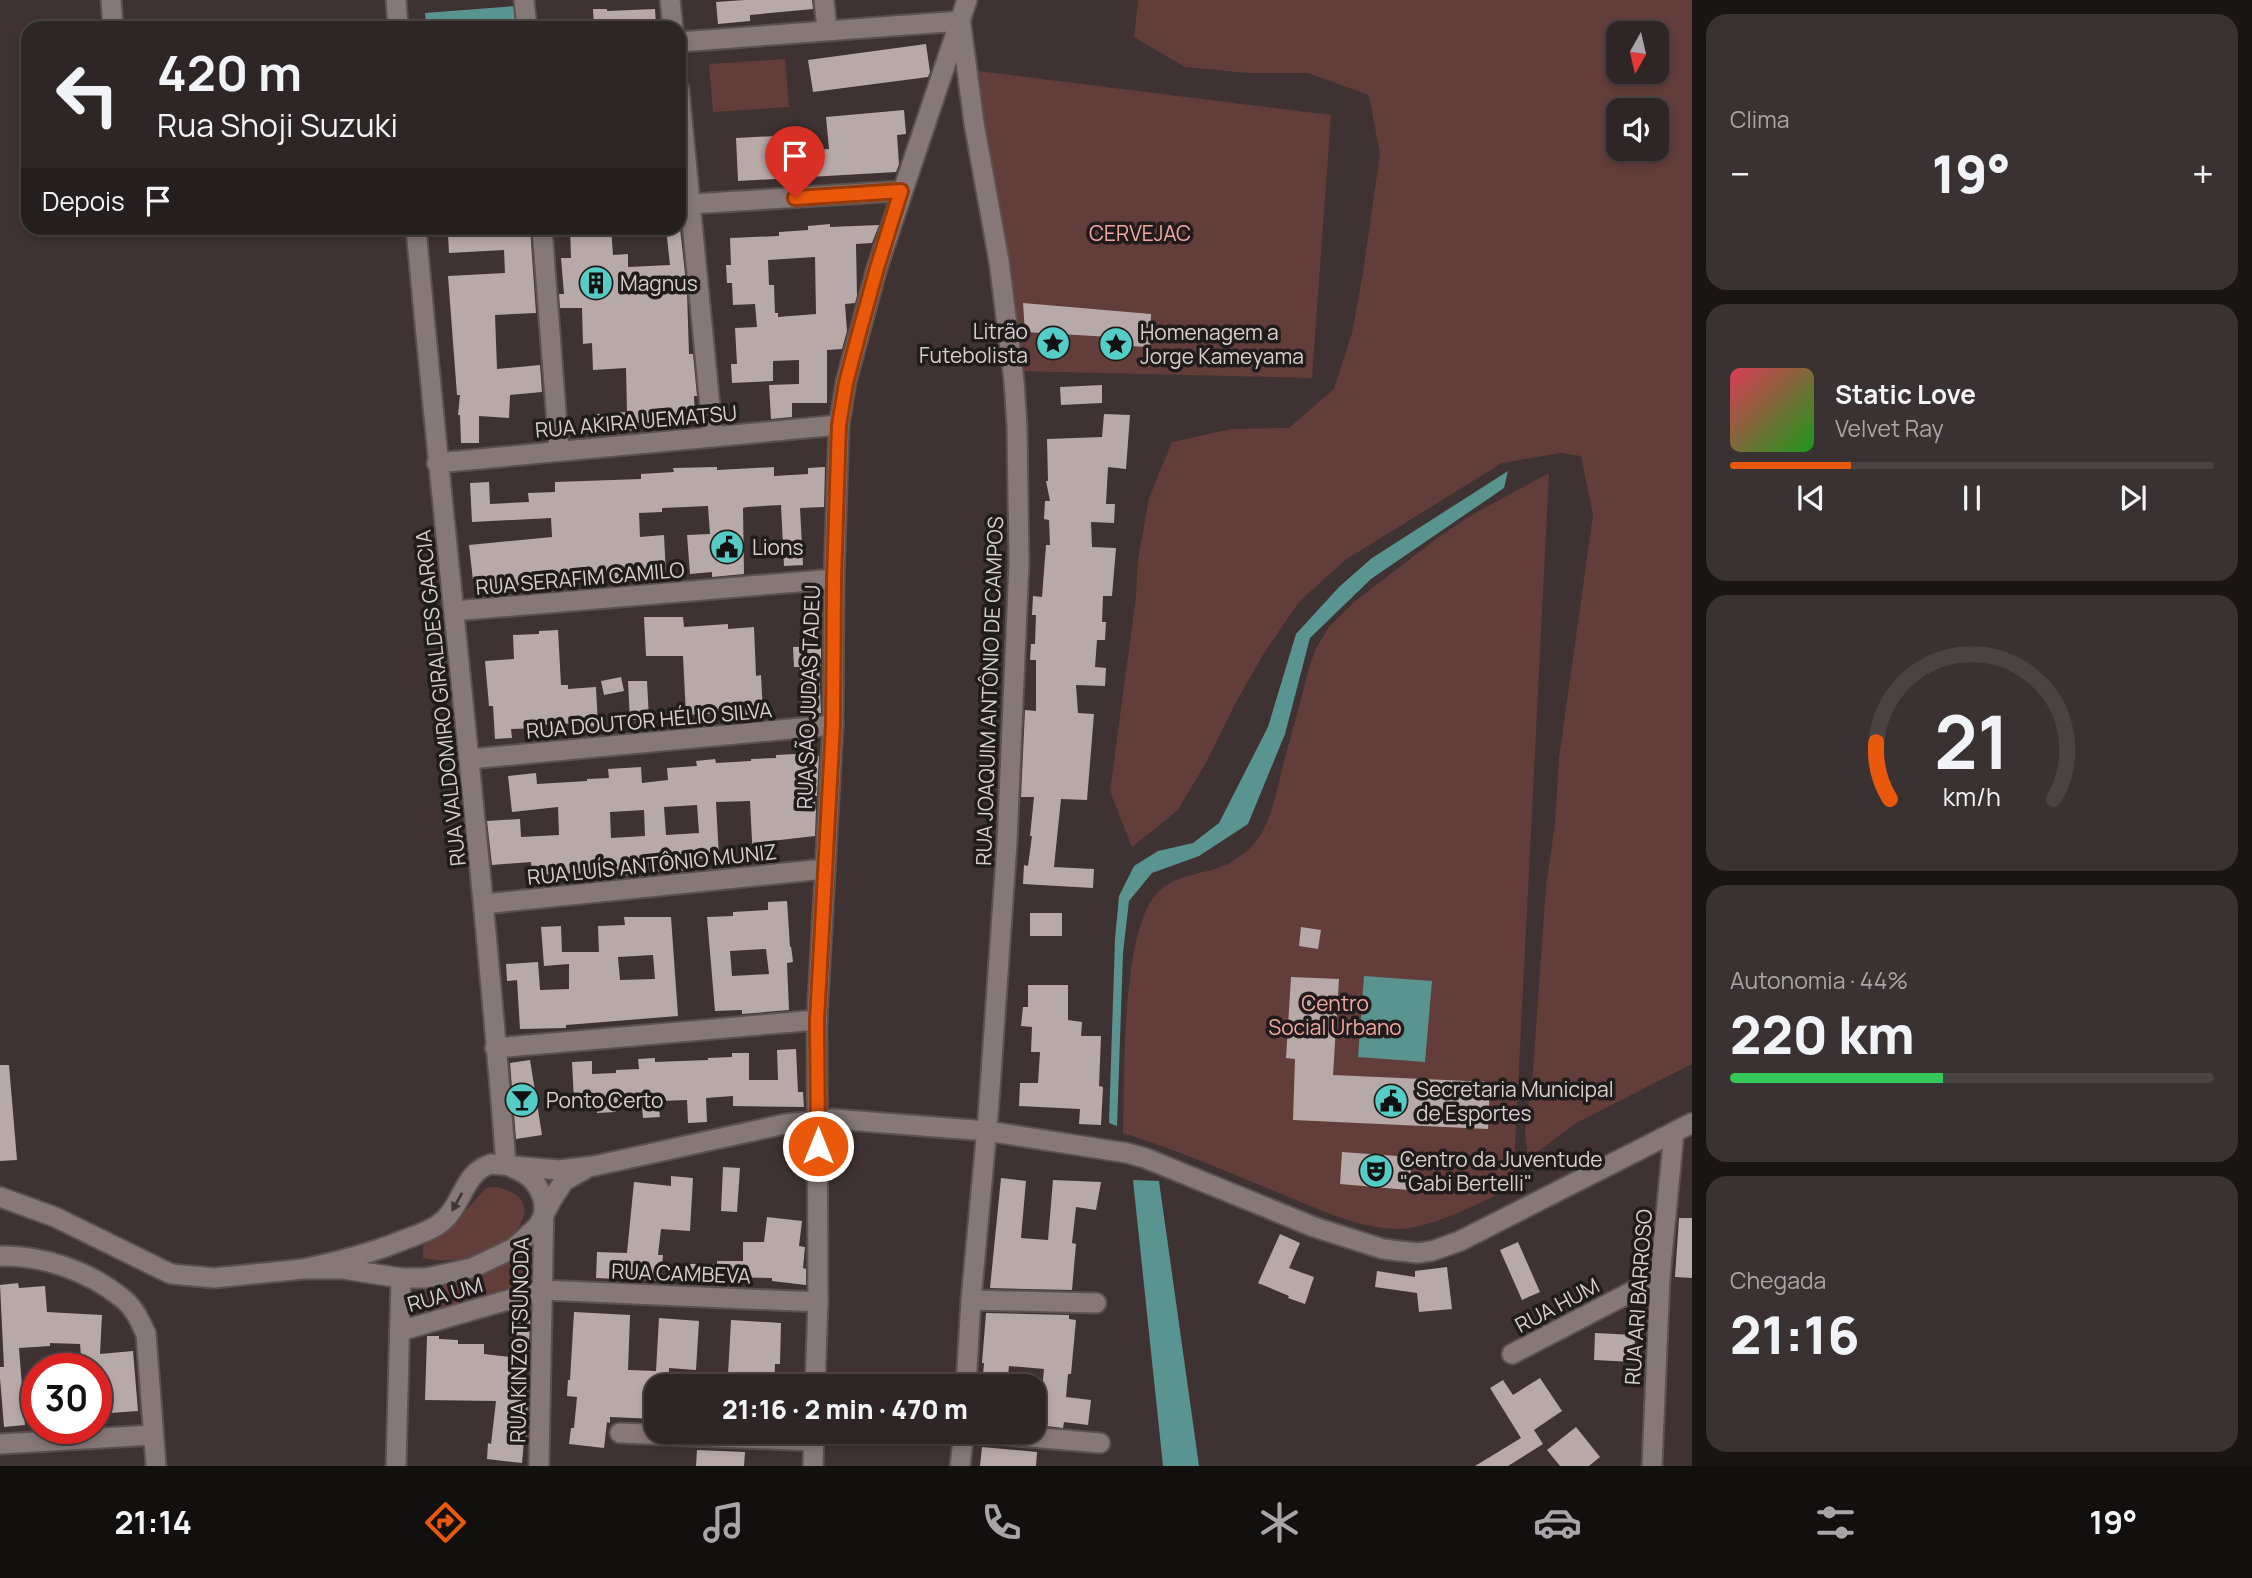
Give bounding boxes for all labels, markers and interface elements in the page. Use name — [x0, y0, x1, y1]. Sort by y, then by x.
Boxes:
north arrow — [1606, 21, 1670, 84]
map controls — [1606, 21, 1669, 161]
text: 420 m — [157, 39, 302, 106]
icon: left — [42, 49, 133, 140]
button: sound — [1606, 98, 1669, 161]
text: Rua Shoji Suzuki — [157, 103, 398, 147]
text: Clima — [1730, 103, 1789, 135]
pin — [765, 126, 825, 198]
icon: arrive — [776, 137, 814, 175]
text: 19° — [1932, 138, 2011, 209]
text: − — [1730, 147, 1751, 199]
text: + — [2192, 147, 2214, 199]
icon: arrive — [139, 182, 177, 220]
text: Depois — [42, 183, 125, 219]
park label: CERVEJAC — [1089, 219, 1191, 247]
building icon: Magnus — [577, 264, 615, 302]
place label: Magnus — [620, 269, 698, 297]
place label: Litrão Futebolista — [919, 317, 1028, 369]
place label: Homenagem a Jorge Kameyama — [1140, 318, 1304, 370]
place icon: Litrão Futebolista — [1034, 324, 1072, 362]
place icon: Homenagem a Jorge Kameyama — [1097, 325, 1135, 363]
text: Static Love — [1835, 376, 1976, 412]
street label: RUA AKIRA UEMATSU — [534, 398, 738, 444]
text: Velvet Ray — [1835, 412, 1944, 444]
icon: previous — [1792, 479, 1830, 517]
icon: pause — [1953, 479, 1991, 517]
icon: next — [2114, 479, 2152, 517]
street label: RUA JOAQUIM ANTÔNIO DE CAMPOS — [969, 516, 1009, 866]
street label: RUA VALDOMIRO GIRALDES GARCIA — [408, 528, 472, 868]
public building icon: Lions — [708, 528, 746, 566]
place label: Lions — [752, 533, 804, 561]
street label: RUA SERAFIM CAMILO — [474, 555, 686, 601]
street label: RUA SÃO JUDAS TADEU — [790, 584, 826, 810]
text: 21 — [1934, 691, 2010, 791]
street label: RUA DOUTOR HÉLIO SILVA — [525, 695, 773, 745]
text: km/h — [1943, 779, 2001, 814]
street label: RUA LUÍS ANTÔNIO MUNIZ — [526, 837, 778, 891]
text: Autonomia · 44% — [1730, 964, 1908, 996]
park label: Centro Social Urbano — [1268, 989, 1402, 1041]
text: 220 km — [1730, 999, 1915, 1070]
place label: Secretaria Municipal de Esportes — [1416, 1075, 1614, 1127]
bar icon: Ponto Certo — [503, 1081, 541, 1119]
public building icon: Secretaria Municipal de Esportes — [1372, 1082, 1410, 1120]
place label: Ponto Certo — [546, 1086, 663, 1114]
position arrow — [781, 1109, 855, 1183]
place label: Centro da Juventude "Gabi Bertelli" — [1400, 1145, 1603, 1197]
theatre icon: Centro da Juventude "Gabi Bertelli" — [1357, 1152, 1395, 1190]
one-way arrow — [451, 1193, 463, 1212]
street label: RUA ARI BARROSO — [1618, 1208, 1658, 1386]
street label: RUA KINZO TSUNODA — [503, 1237, 535, 1443]
street label: RUA CAMBEVA — [611, 1257, 751, 1289]
text: Chegada — [1730, 1264, 1826, 1296]
street label: RUA UM — [404, 1270, 486, 1318]
street label: RUA HUM — [1510, 1271, 1604, 1339]
text: 21:16 — [1730, 1299, 1860, 1370]
speed limit sign: 30 — [21, 1353, 112, 1444]
text: 21:16 · 2 min · 470 m — [722, 1391, 968, 1427]
icon: directions — [421, 1498, 470, 1547]
icon: music — [699, 1498, 748, 1547]
icon: phone — [977, 1498, 1026, 1547]
icon: climate — [1255, 1498, 1304, 1547]
icon: car — [1533, 1498, 1582, 1547]
icon: filters — [1811, 1498, 1860, 1547]
text: 21:14 — [115, 1500, 192, 1544]
text: 19° — [2089, 1500, 2137, 1544]

